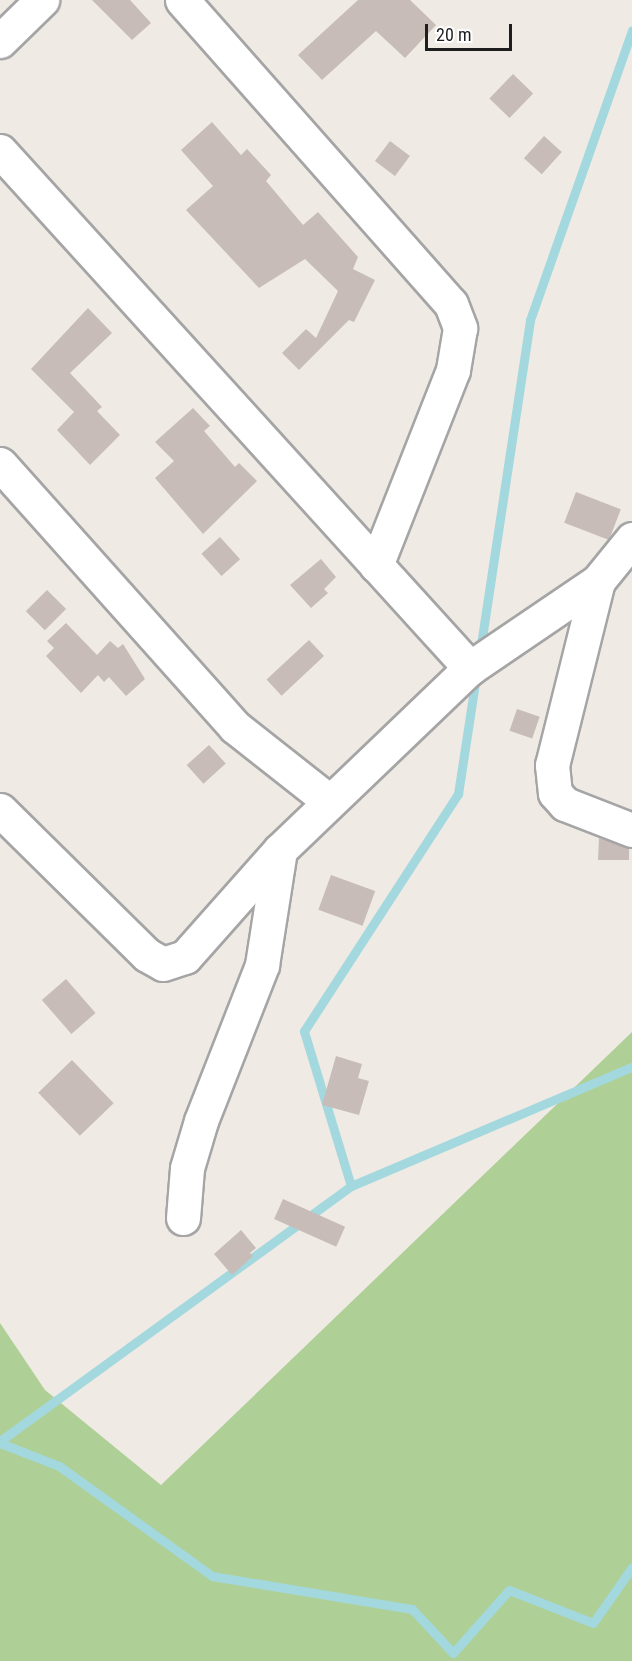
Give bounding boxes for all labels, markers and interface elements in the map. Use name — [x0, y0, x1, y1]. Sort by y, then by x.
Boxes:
scale bar — [428, 12, 515, 50]
text: 20 m — [436, 24, 471, 45]

